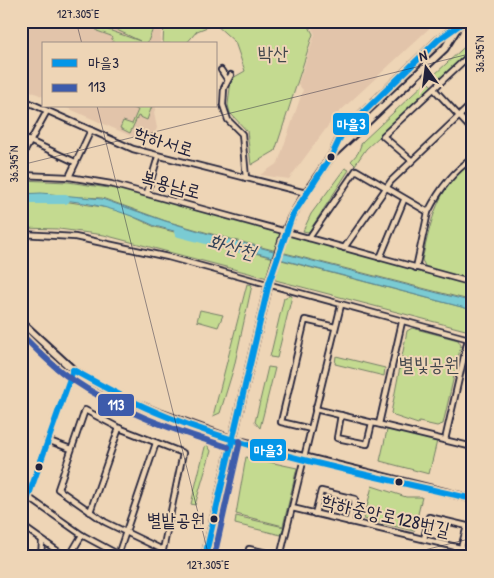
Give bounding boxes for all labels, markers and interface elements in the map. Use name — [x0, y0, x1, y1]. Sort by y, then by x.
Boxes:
text: 127.305°E — [57, 5, 100, 22]
text: 36.345°N — [471, 36, 488, 72]
park label: 박산 — [258, 40, 288, 66]
legend — [42, 42, 218, 108]
north arrow — [402, 42, 452, 92]
text: N — [417, 45, 429, 65]
text: 마을3 — [88, 52, 119, 73]
text: 113 — [88, 76, 106, 97]
line badge: 마을3 — [332, 112, 370, 136]
text: 마을3 — [337, 114, 366, 133]
street label: 학하서로 — [131, 120, 197, 162]
text: 36.345°N — [5, 146, 22, 182]
unlabelled marker — [326, 152, 336, 162]
street label: 복용남로 — [138, 164, 204, 204]
water label: 화산천 — [205, 227, 261, 266]
park label: 별빛공원 — [398, 351, 460, 377]
line badge: 113 — [97, 393, 135, 417]
text: 113 — [108, 395, 125, 414]
line badge: 마을3 — [249, 438, 287, 462]
text: 마을3 — [254, 440, 283, 459]
unlabelled marker — [34, 462, 44, 472]
unlabelled marker — [394, 477, 404, 487]
street label: 학하중앙로128번길 — [319, 488, 453, 542]
place label: 별밭공원 — [147, 507, 205, 532]
marker: 별밭공원 — [209, 514, 219, 524]
text: 127.305°E — [187, 556, 230, 573]

